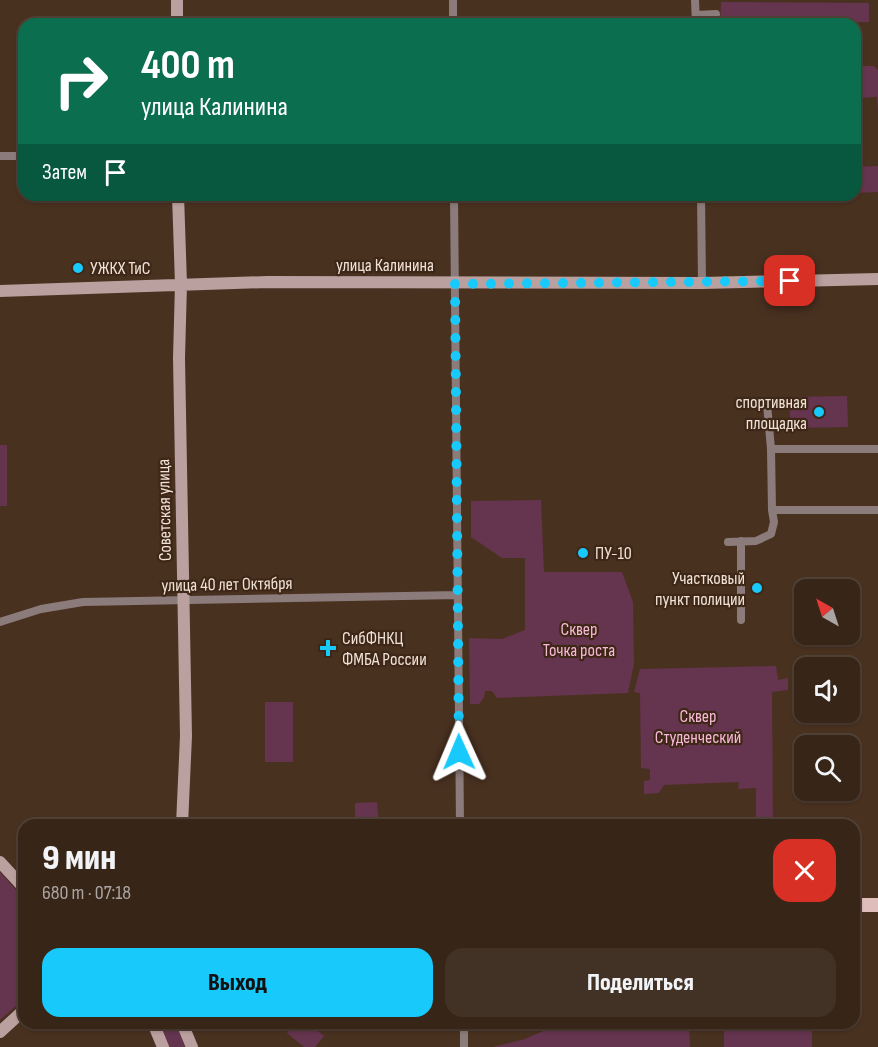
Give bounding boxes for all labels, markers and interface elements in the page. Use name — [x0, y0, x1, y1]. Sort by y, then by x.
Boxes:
text: 400 m — [141, 40, 235, 91]
icon: right — [42, 42, 120, 120]
text: улица Калинина — [141, 91, 288, 123]
icon: arrive — [99, 156, 132, 189]
text: Затем — [42, 159, 87, 186]
street label: улица Калинина — [336, 255, 434, 276]
pin — [764, 255, 815, 306]
place label: УЖКХ ТиС — [90, 258, 150, 279]
marker: УЖКХ ТиС — [71, 261, 85, 275]
icon: arrive — [773, 264, 806, 297]
place label: спортивная площадка — [736, 392, 807, 434]
marker: спортивная площадка — [812, 405, 826, 419]
street label: Советская улица — [153, 459, 176, 561]
place label: ПУ-10 — [595, 543, 632, 564]
marker: ПУ-10 — [576, 546, 590, 560]
place label: Участковый пункт полиции — [655, 568, 745, 610]
street label: улица 40 лет Октября — [161, 573, 293, 596]
north arrow — [794, 579, 860, 645]
map controls — [794, 579, 860, 801]
marker: Участковый пункт полиции — [750, 581, 764, 595]
park label: Сквер Точка роста — [543, 619, 615, 661]
place label: СибФНКЦ ФМБА России — [342, 628, 427, 670]
marker: СибФНКЦ ФМБА России — [319, 639, 337, 657]
button: sound — [794, 657, 860, 723]
park label: Сквер Студенческий — [655, 706, 741, 748]
position arrow — [427, 720, 491, 784]
button: search — [794, 735, 860, 801]
text: 9 мин — [42, 837, 116, 880]
button: close — [773, 839, 836, 902]
text: 680 m · 07:18 — [42, 881, 131, 905]
button: Выход — [42, 948, 433, 1017]
button: Поделиться — [445, 948, 836, 1017]

